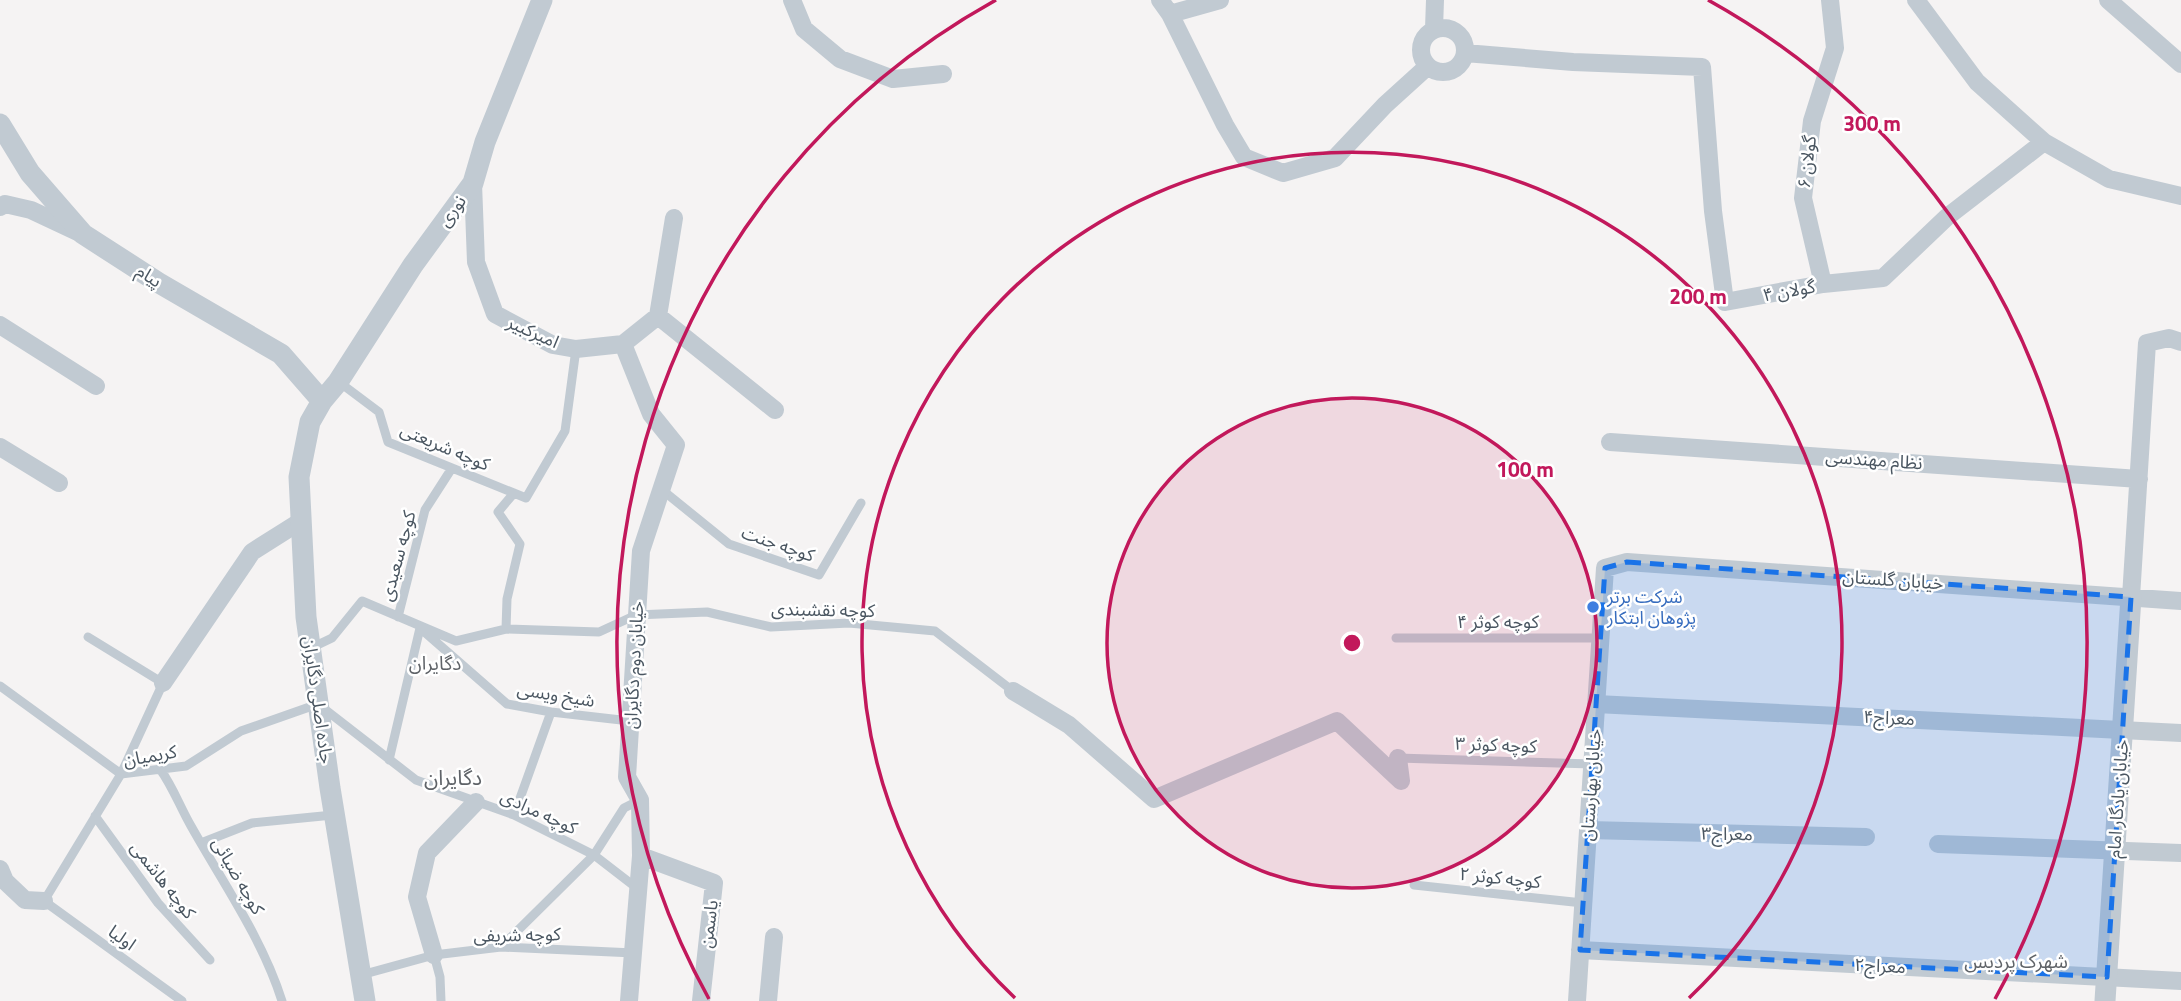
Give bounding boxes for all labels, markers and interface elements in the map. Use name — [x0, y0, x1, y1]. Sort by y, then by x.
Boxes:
text: 300 m — [1843, 107, 1901, 139]
street label: گولان ۶ — [1790, 133, 1823, 190]
street label: نوری — [431, 189, 472, 232]
street label: پیام — [131, 257, 167, 295]
street label: گولان ۴ — [1760, 273, 1818, 308]
text: 200 m — [1669, 280, 1727, 312]
street label: امیرکبیر — [502, 308, 563, 355]
street label: کوچه شریعتی — [396, 416, 495, 478]
street label: نظام مهندسی — [1825, 443, 1923, 477]
text: 100 m — [1496, 453, 1554, 485]
street label: کوچه سعیدی — [372, 507, 423, 604]
street label: کوچه جنت — [738, 518, 819, 569]
street label: خیابان گلستان — [1842, 562, 1945, 597]
place label: شرکت برتر پژوهان ابتکار — [1606, 583, 1696, 631]
street label: کوچه نقشبندی — [771, 595, 876, 624]
marker: شرکت برتر پژوهان ابتکار — [1585, 599, 1601, 615]
street label: خیابان دوم دگایران — [617, 600, 651, 730]
street label: کوچه کوثر ۴ — [1457, 608, 1540, 635]
centre of rings — [1340, 631, 1364, 655]
street label: جاده اصلی دگایران — [296, 634, 341, 766]
district label: دگایران — [409, 648, 461, 677]
street label: شیخ ویسی — [515, 675, 597, 714]
street label: معراج۴ — [1863, 703, 1915, 732]
street label: خیابان بهارستان — [1573, 728, 1608, 842]
street label: کوچه کوثر ۳ — [1455, 730, 1538, 759]
street label: کریمیان — [121, 737, 179, 773]
street label: خیابان یادگار امام — [2100, 739, 2136, 859]
district label: دگایران — [424, 761, 482, 793]
street label: کوچه مرادی — [496, 782, 583, 841]
street label: معراج۳ — [1701, 820, 1753, 847]
street label: کوچه ضیائی — [205, 832, 272, 920]
street label: کوچه هاشمی — [124, 835, 203, 925]
street label: کوچه کوثر ۲ — [1458, 860, 1543, 895]
street label: یاسمن — [692, 898, 725, 950]
street label: اولیا — [103, 918, 142, 957]
street label: کوچه شریفی — [473, 920, 562, 949]
district label: شهرک پردیس — [1964, 946, 2068, 975]
street label: معراج۲ — [1854, 951, 1906, 980]

